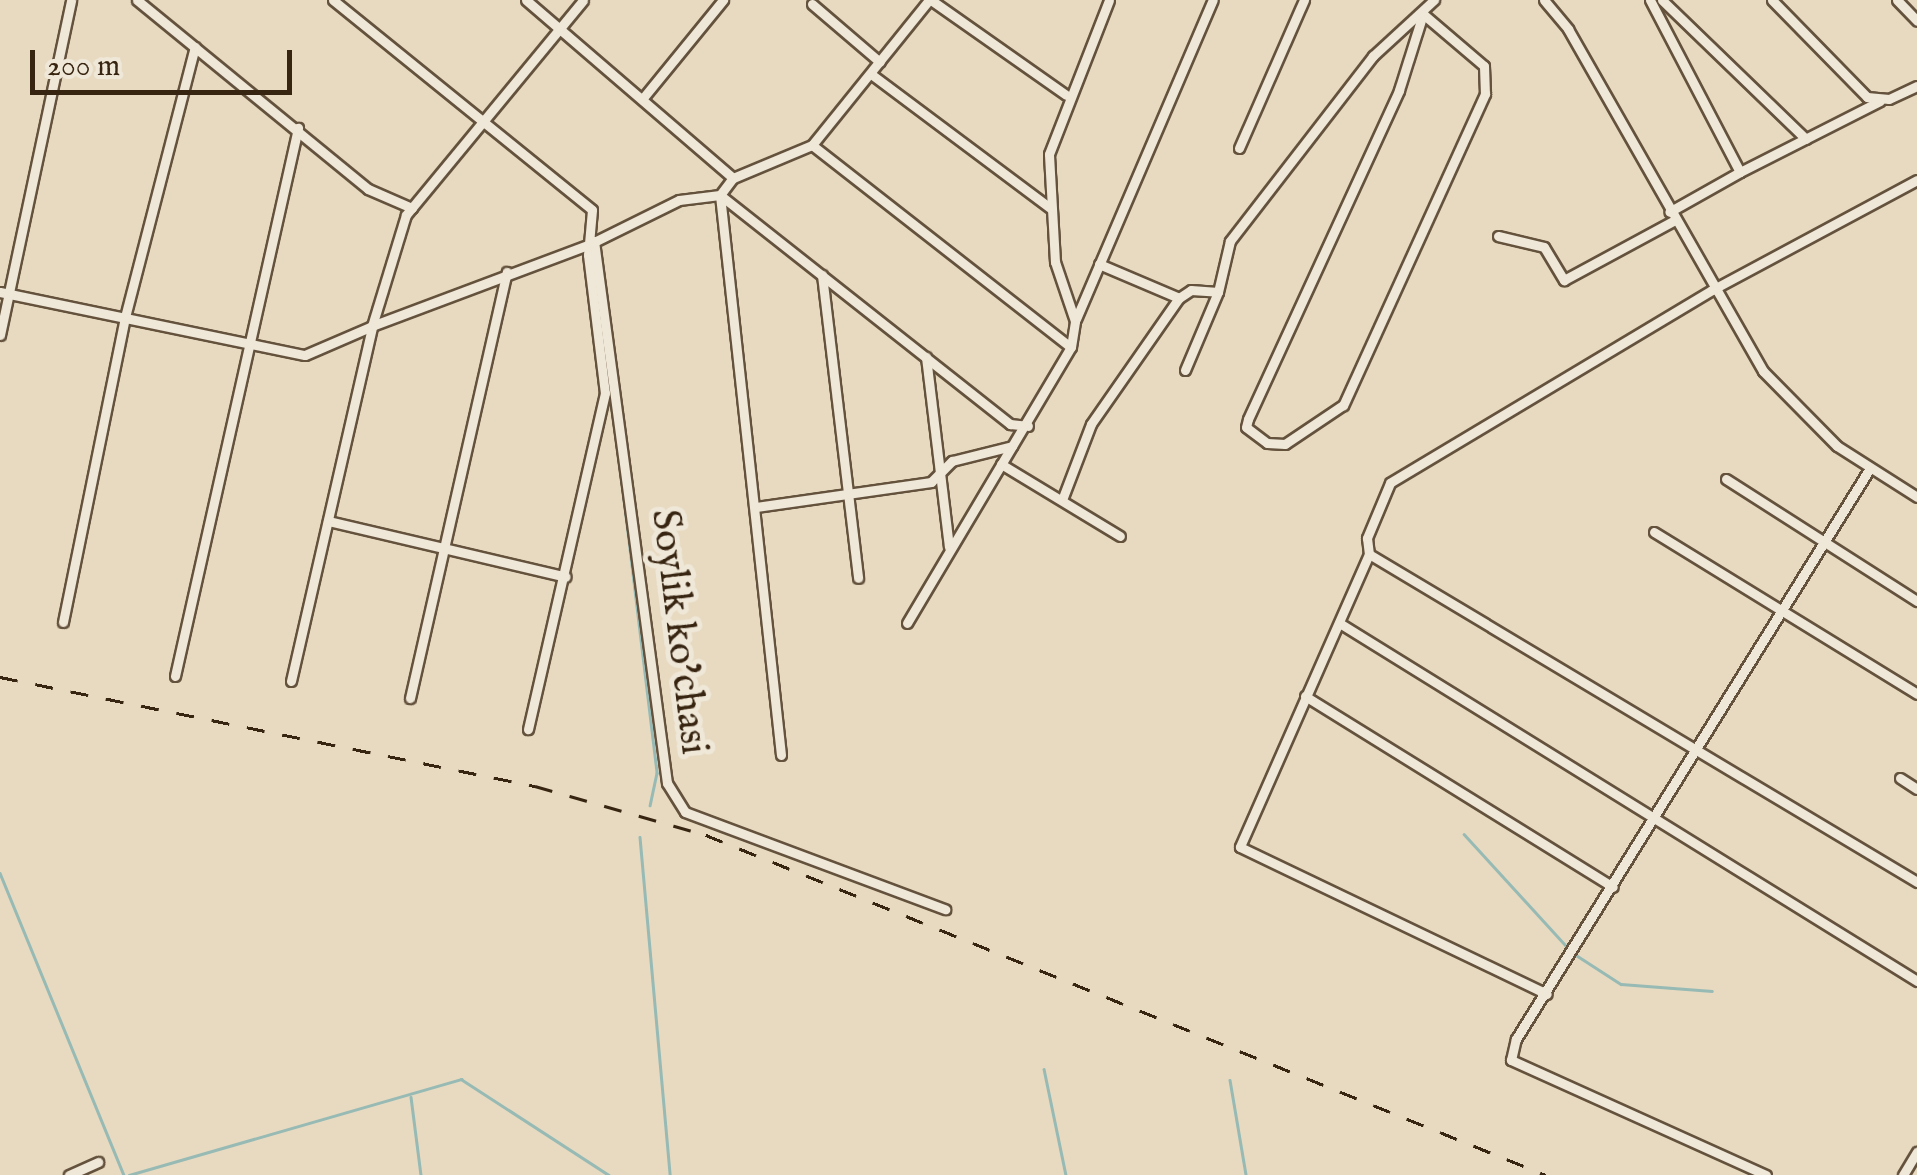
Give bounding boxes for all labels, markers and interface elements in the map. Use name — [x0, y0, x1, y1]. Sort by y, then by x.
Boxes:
scale bar — [35, 30, 298, 92]
text: 200 m — [47, 48, 120, 86]
street label: Soylik ko'chasi — [639, 507, 717, 757]

